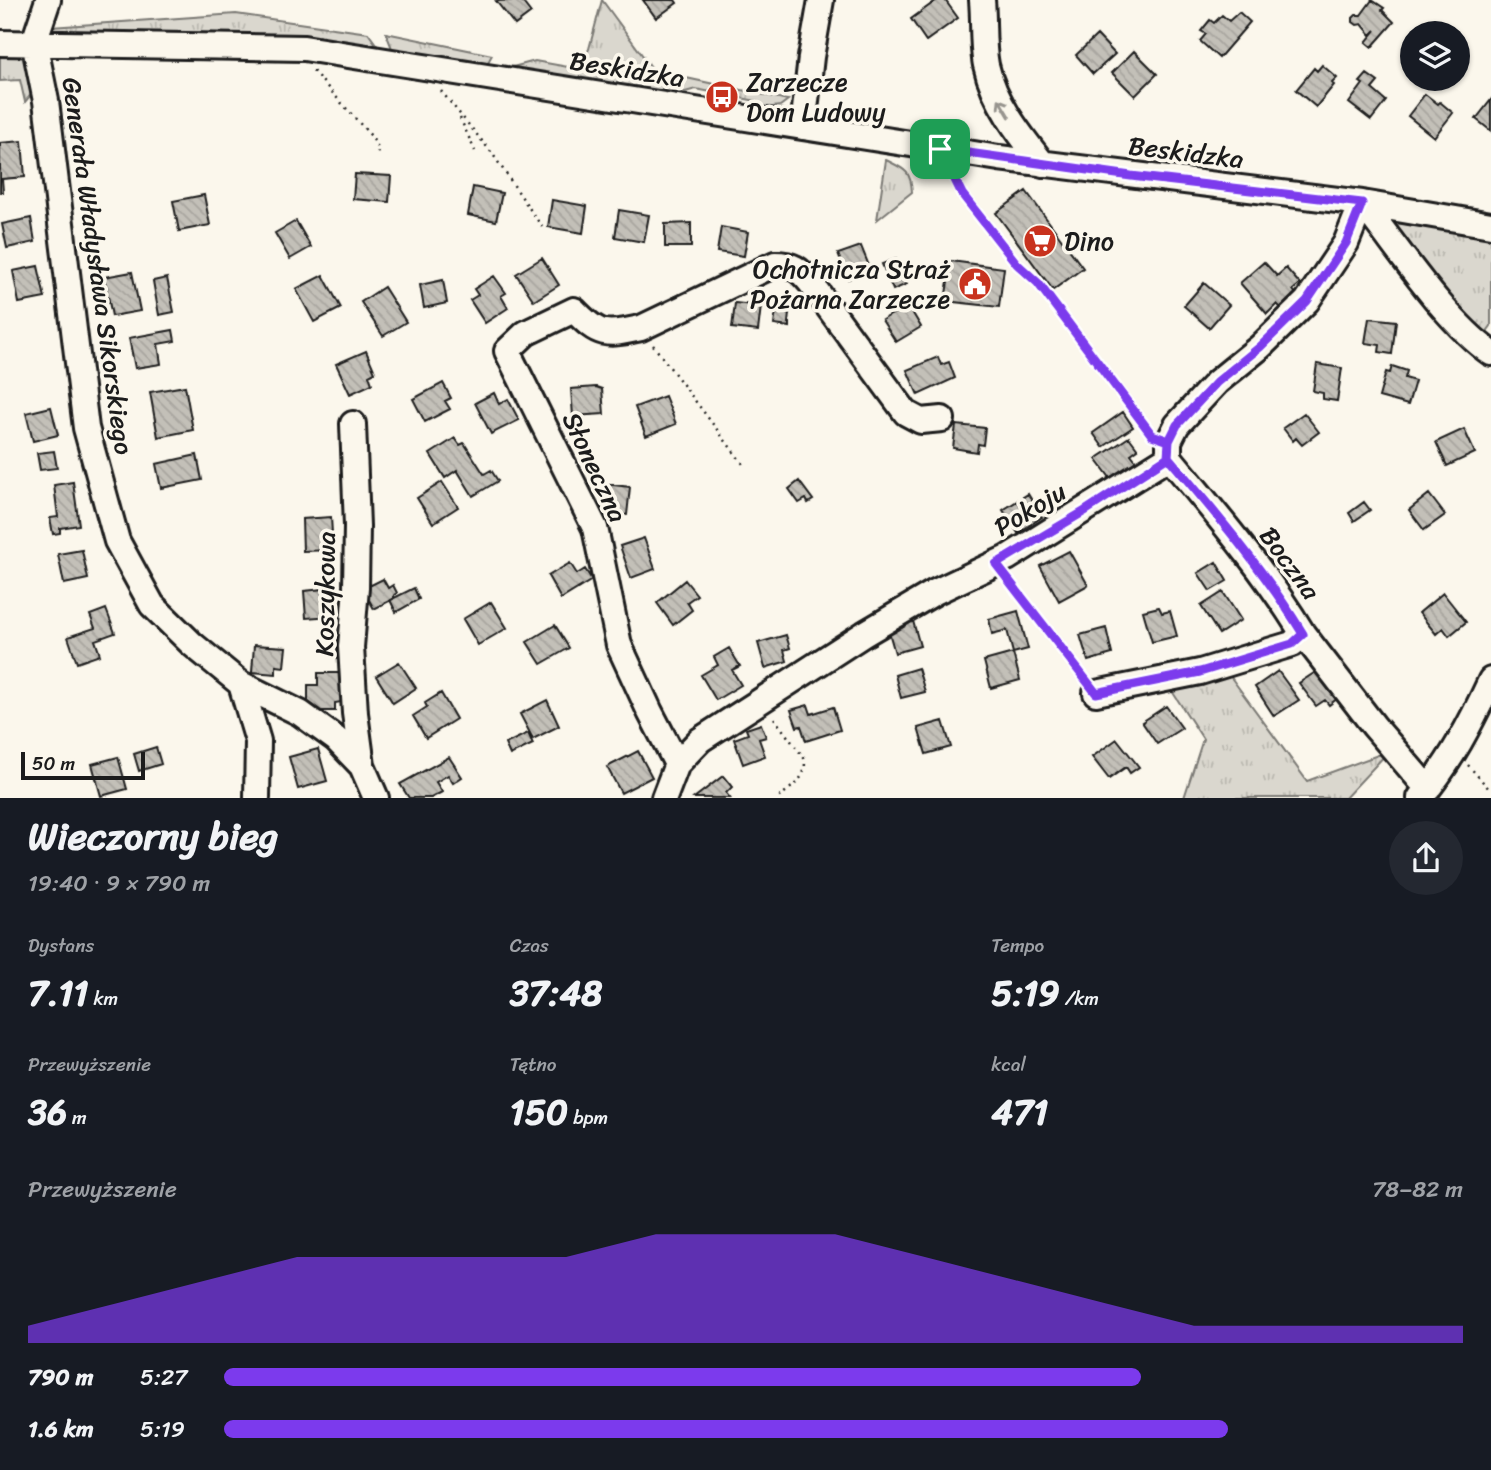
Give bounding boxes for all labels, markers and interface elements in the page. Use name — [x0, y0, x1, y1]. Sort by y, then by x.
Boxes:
map controls — [1400, 21, 1470, 91]
button: layers — [1400, 21, 1470, 91]
street label: Beskidzka — [566, 37, 688, 101]
place label: Zarzecze Dom Ludowy — [746, 59, 886, 135]
street label: Generała Władysława Sikorskiego — [49, 74, 147, 458]
bus stop icon: Zarzecze Dom Ludowy — [703, 78, 741, 116]
one-way arrow — [997, 99, 1011, 119]
pin — [910, 119, 970, 179]
street label: Beskidzka — [1126, 122, 1246, 182]
icon: arrive — [921, 130, 959, 168]
place label: Dino — [1064, 218, 1114, 264]
supermarket icon: Dino — [1021, 222, 1059, 260]
place label: Ochotnicza Straż Pożarna Zarzecze — [750, 246, 951, 322]
public building icon: Ochotnicza Straż Pożarna Zarzecze — [956, 265, 994, 303]
street label: Słoneczna — [549, 404, 641, 530]
street label: Pokoju — [985, 469, 1075, 549]
street label: Boczna — [1247, 516, 1333, 610]
street label: Koszykowa — [301, 531, 349, 657]
text: 50 m — [32, 747, 75, 780]
scale bar — [21, 749, 145, 781]
text: Wieczorny bieg — [28, 803, 278, 870]
button: share — [1389, 821, 1463, 895]
text: 19:40 · 9 × 790 m — [28, 863, 210, 904]
text: Dystans — [28, 929, 94, 962]
text: Czas — [510, 929, 549, 962]
text: Tempo — [991, 929, 1044, 962]
text: 7.11 — [28, 962, 89, 1024]
text: 37:48 — [510, 962, 602, 1024]
text: 5:19 — [991, 962, 1060, 1024]
text: km — [89, 982, 118, 1015]
text: /km — [1060, 982, 1099, 1015]
text: Przewyższenie — [28, 1048, 151, 1081]
text: Tętno — [510, 1048, 556, 1081]
text: kcal — [991, 1048, 1026, 1081]
text: 36 — [28, 1081, 67, 1143]
text: 150 — [510, 1081, 568, 1143]
text: 471 — [991, 1081, 1048, 1143]
text: m — [67, 1101, 87, 1134]
text: bpm — [568, 1101, 608, 1134]
text: Przewyższenie — [28, 1169, 177, 1210]
text: 78–82 m — [1372, 1169, 1463, 1210]
text: 790 m — [28, 1357, 93, 1398]
text: 5:27 — [140, 1357, 187, 1398]
text: 1.6 km — [28, 1409, 94, 1450]
text: 5:19 — [140, 1409, 185, 1450]

